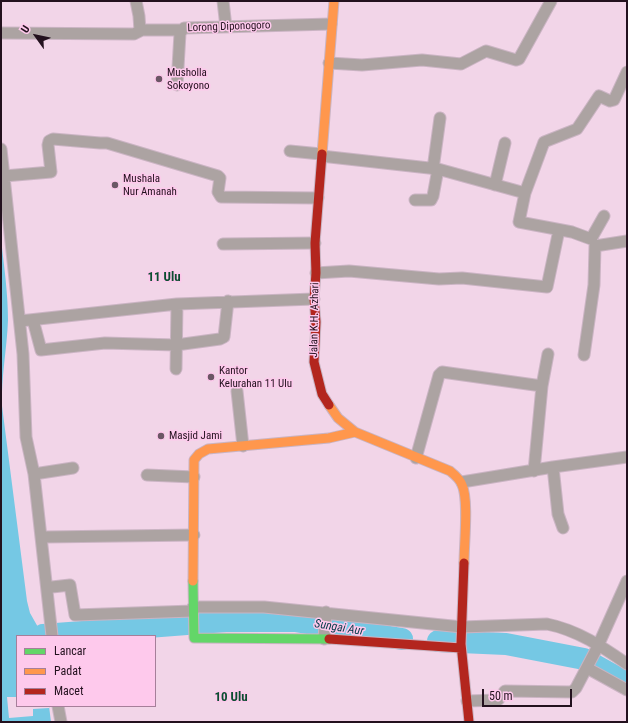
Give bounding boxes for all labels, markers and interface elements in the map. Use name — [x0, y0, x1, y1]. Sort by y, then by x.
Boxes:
north arrow — [16, 16, 56, 56]
street label: Lorong Diponogoro — [187, 19, 271, 35]
text: U — [18, 23, 33, 35]
place label: Musholla Sokoyono — [167, 66, 209, 92]
marker: Musholla Sokoyono — [154, 74, 164, 84]
place label: Mushala Nur Amanah — [123, 172, 177, 198]
marker: Mushala Nur Amanah — [110, 180, 120, 190]
district label: 11 Ulu — [147, 270, 181, 286]
street label: Jalan K.H. Azhari — [308, 282, 322, 358]
place label: Kantor Kelurahan 11 Ulu — [219, 364, 292, 390]
marker: Kantor Kelurahan 11 Ulu — [206, 372, 216, 382]
place label: Masjid Jami — [169, 429, 222, 443]
marker: Masjid Jami — [156, 431, 166, 441]
water label: Sungai Aur — [313, 617, 365, 639]
legend — [16, 635, 156, 707]
text: Lancar — [54, 644, 86, 658]
text: Padat — [54, 664, 82, 678]
scale bar — [484, 681, 574, 707]
text: Macet — [54, 684, 84, 698]
text: 50 m — [489, 689, 513, 703]
district label: 10 Ulu — [214, 690, 248, 706]

